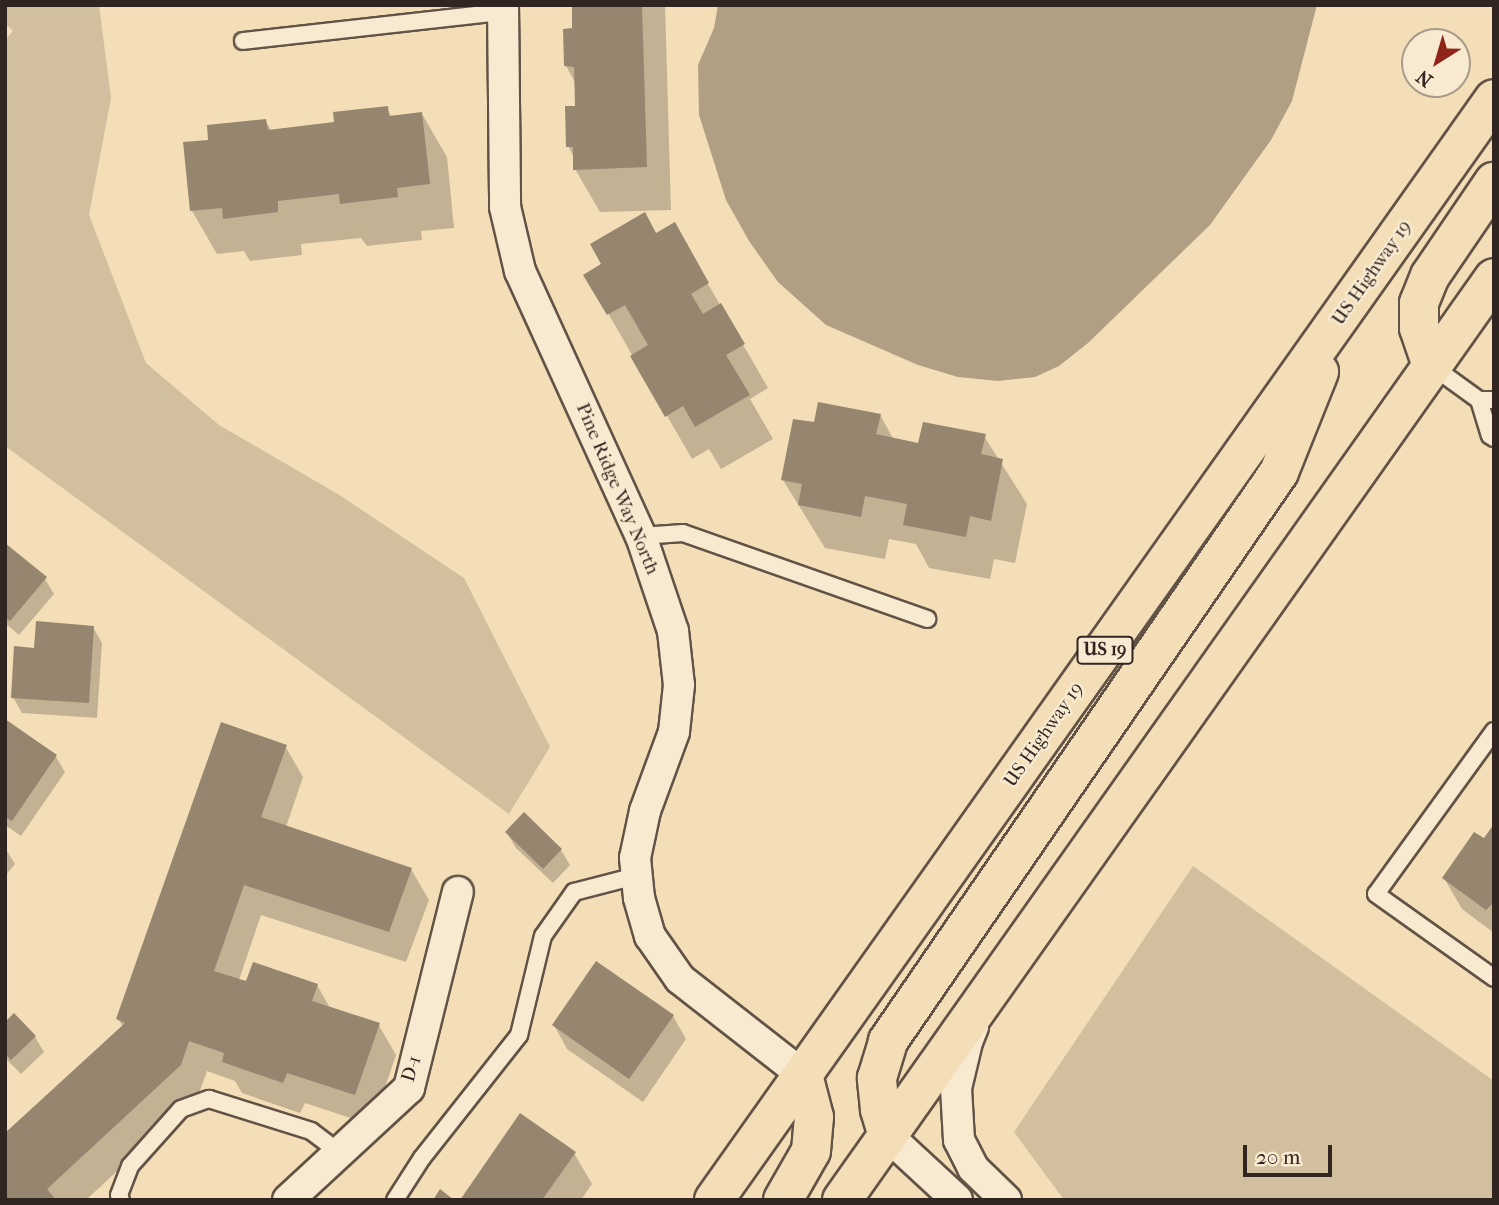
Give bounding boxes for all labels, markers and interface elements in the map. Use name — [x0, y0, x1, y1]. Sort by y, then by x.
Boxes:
north arrow — [1401, 28, 1471, 98]
text: N — [1412, 65, 1437, 91]
street label: US Highway 19 — [1327, 216, 1417, 330]
street label: Pine Ridge Way North — [571, 400, 663, 578]
road number: US 19 — [1075, 636, 1135, 664]
street label: US Highway 19 — [999, 678, 1089, 792]
street label: D-1 — [397, 1053, 427, 1085]
scale bar — [1247, 1132, 1336, 1176]
text: 20 m — [1256, 1145, 1300, 1169]

